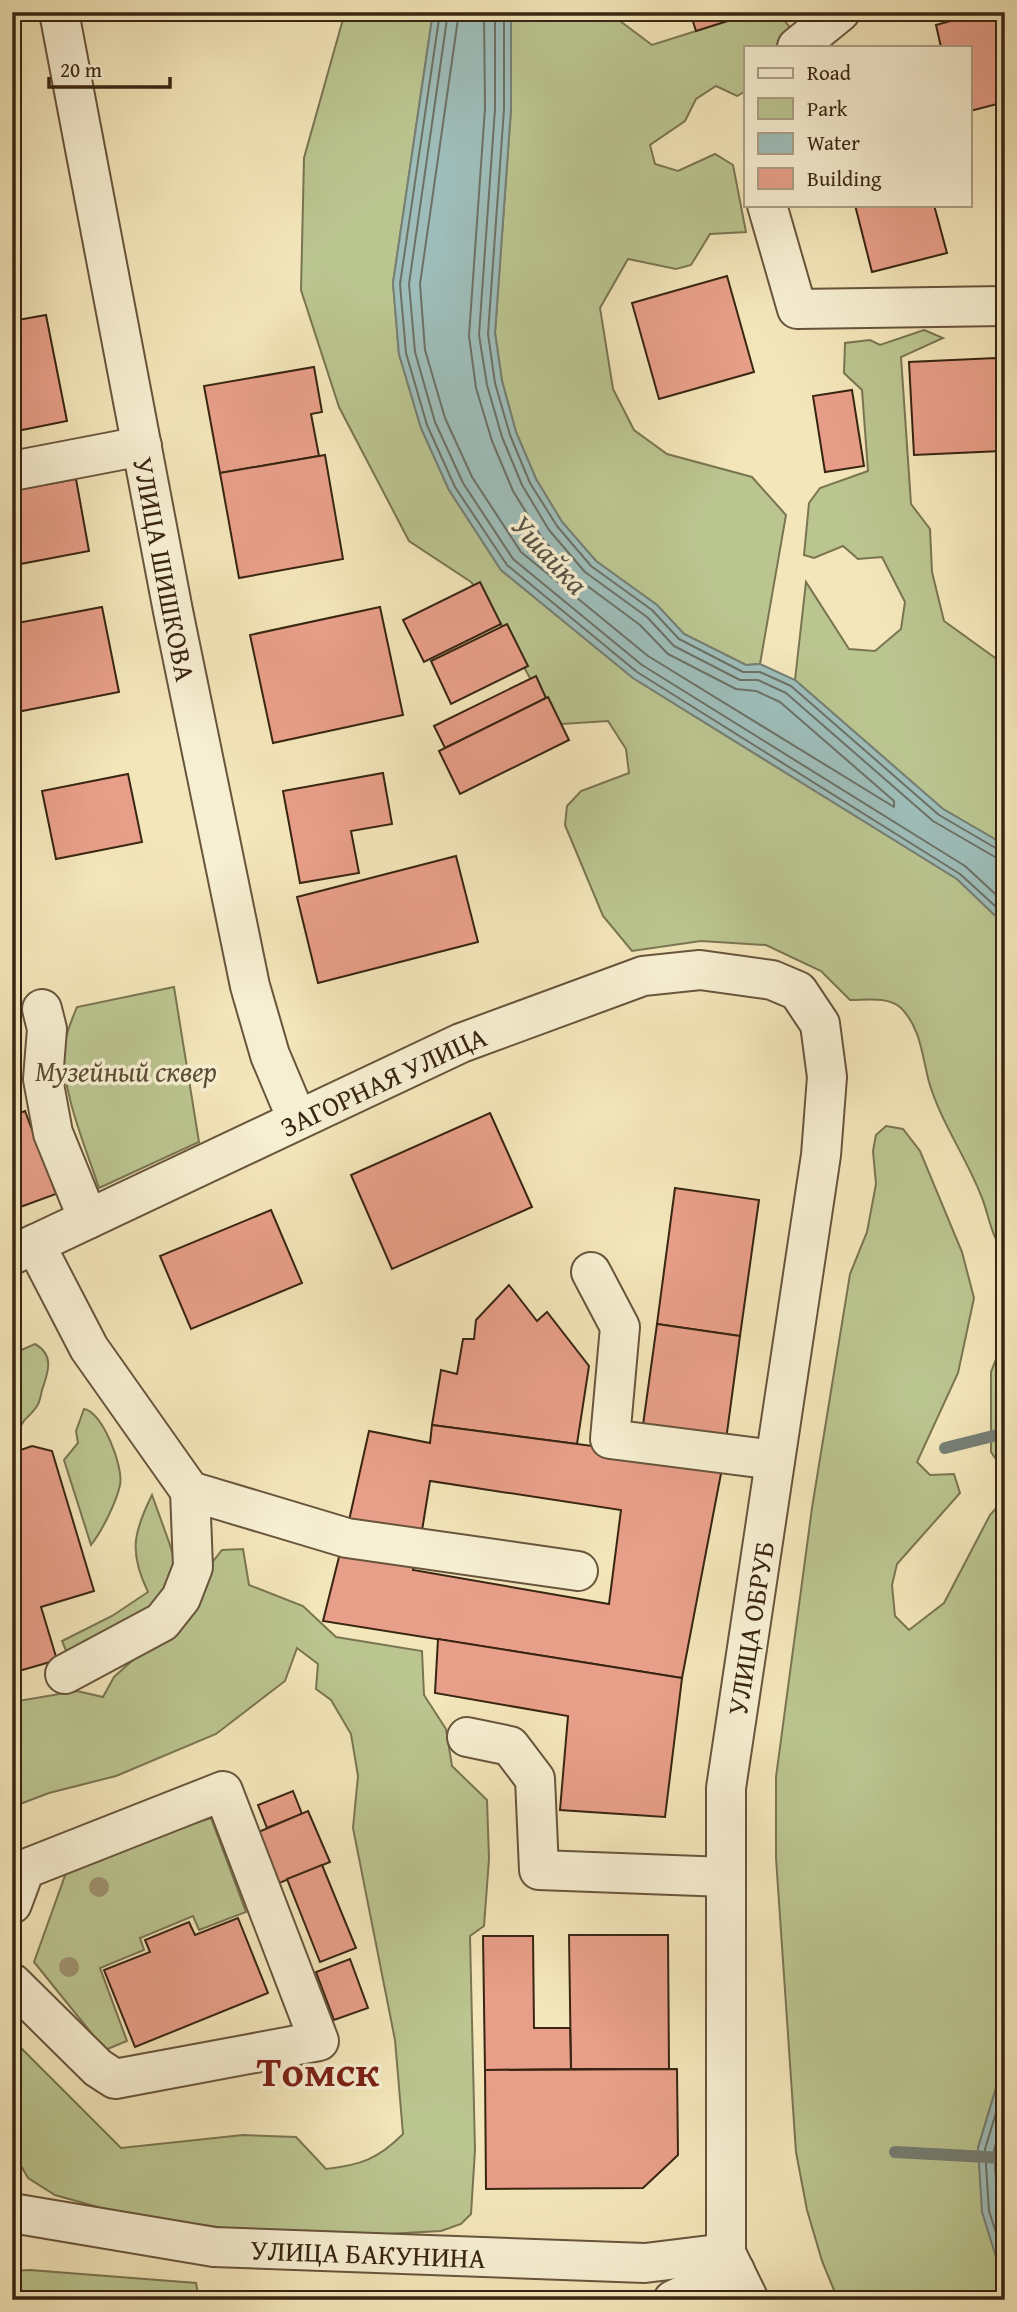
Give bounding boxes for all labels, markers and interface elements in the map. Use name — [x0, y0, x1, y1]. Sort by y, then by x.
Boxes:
scale bar — [49, 46, 170, 90]
legend — [744, 46, 972, 206]
text: 20 m — [60, 54, 102, 85]
text: Road — [807, 57, 852, 88]
text: Park — [807, 93, 848, 124]
text: Water — [807, 127, 860, 158]
text: Building — [807, 163, 882, 194]
street label: УЛИЦА ШИШКОВА — [124, 453, 207, 685]
water label: Ушайка — [501, 504, 599, 604]
street label: ЗАГОРНАЯ УЛИЦА — [273, 1015, 492, 1146]
park label: Музейный сквер — [35, 1050, 217, 1091]
street label: УЛИЦА ОБРУБ — [716, 1538, 784, 1718]
district label: Томск — [257, 2040, 380, 2101]
street label: УЛИЦА БАКУНИНА — [250, 2228, 486, 2278]

